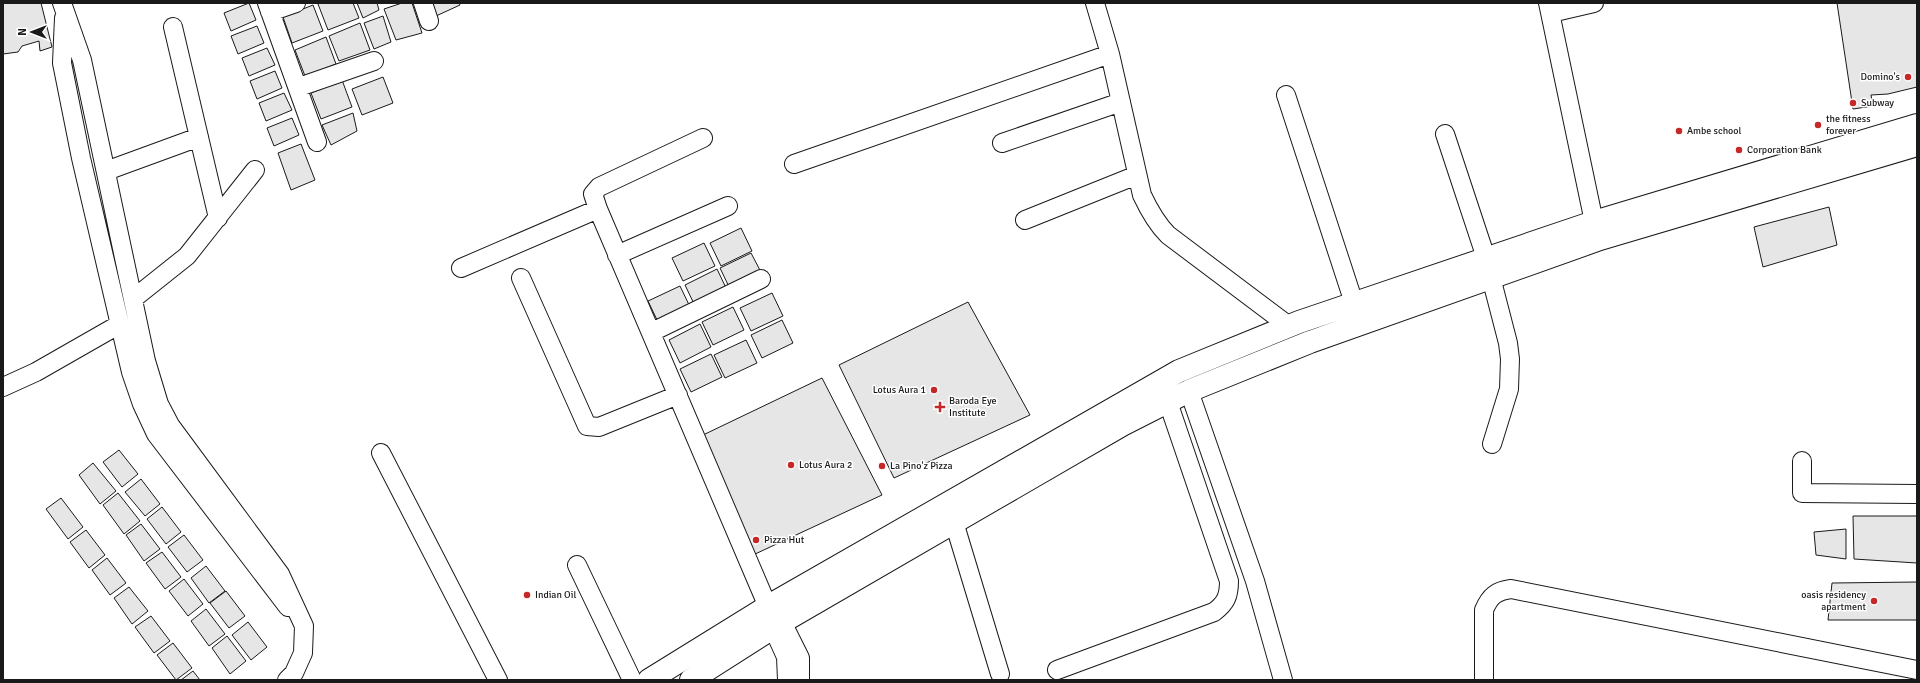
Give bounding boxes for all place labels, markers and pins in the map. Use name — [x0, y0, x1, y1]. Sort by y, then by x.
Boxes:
place label: Domino's — [1861, 71, 1901, 83]
marker: Domino's — [1903, 72, 1913, 82]
place label: Subway — [1861, 97, 1894, 109]
marker: Subway — [1848, 98, 1858, 108]
place label: the fitness forever — [1826, 113, 1871, 137]
marker: the fitness forever — [1813, 120, 1823, 130]
place label: Ambe school — [1687, 125, 1742, 137]
marker: Ambe school — [1674, 126, 1684, 136]
place label: Corporation Bank — [1747, 144, 1822, 156]
marker: Corporation Bank — [1734, 145, 1744, 155]
place label: Lotus Aura 1 — [873, 384, 926, 396]
marker: Lotus Aura 1 — [929, 385, 939, 395]
place label: Baroda Eye Institute — [949, 395, 996, 419]
marker: Baroda Eye Institute — [934, 401, 946, 413]
place label: Lotus Aura 2 — [799, 459, 852, 471]
marker: Lotus Aura 2 — [786, 460, 796, 470]
place label: La Pino'z Pizza — [890, 460, 953, 472]
marker: La Pino'z Pizza — [877, 461, 887, 471]
place label: Pizza Hut — [764, 534, 805, 546]
marker: Pizza Hut — [751, 535, 761, 545]
place label: Indian Oil — [535, 589, 576, 601]
place label: oasis residency apartment — [1801, 589, 1866, 613]
marker: Indian Oil — [522, 590, 532, 600]
marker: oasis residency apartment — [1869, 596, 1879, 606]

